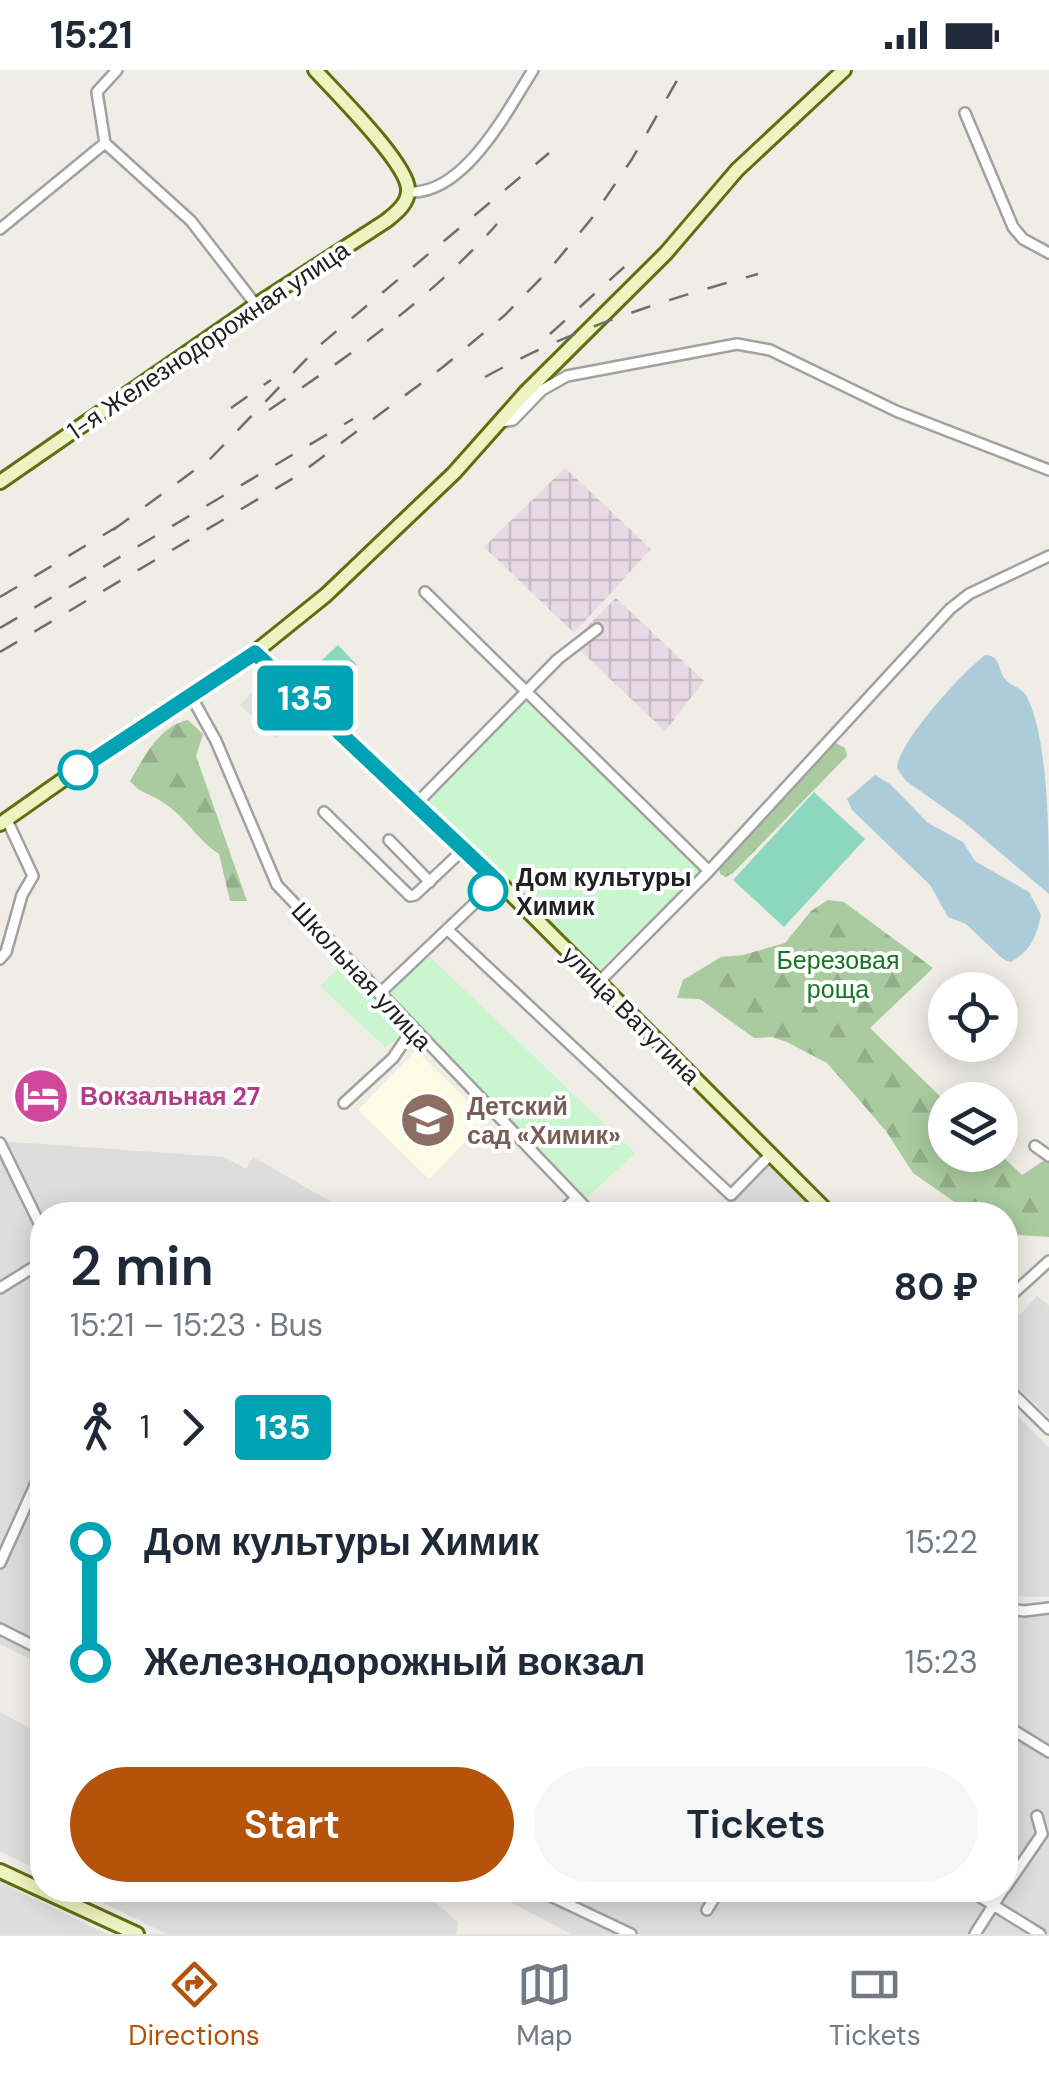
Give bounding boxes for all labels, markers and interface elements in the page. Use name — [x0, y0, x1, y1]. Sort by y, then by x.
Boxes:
text: 15:21 — [50, 10, 133, 60]
street label: 1-я Железнодорожная улица — [61, 233, 356, 447]
line badge: 135 — [248, 666, 362, 730]
text: 135 — [277, 675, 333, 721]
unlabelled marker — [59, 751, 97, 789]
place label: Дом культуры Химик — [516, 861, 692, 923]
marker: Дом культуры Химик — [469, 872, 507, 910]
street label: Школьная улица — [284, 895, 439, 1058]
street label: улица Ватутина — [554, 939, 707, 1092]
park label: Березовая роща — [776, 944, 900, 1006]
map controls — [928, 972, 1018, 1172]
button: locate — [928, 972, 1018, 1062]
hotel icon: Вокзальная 27 — [11, 1066, 71, 1126]
place label: Вокзальная 27 — [80, 1080, 260, 1113]
button: layers — [928, 1082, 1018, 1172]
school or university icon: Детский сад «Химик» — [398, 1090, 458, 1150]
place label: Детский сад «Химик» — [467, 1090, 621, 1152]
text: 2 min — [70, 1230, 214, 1302]
text: 80 ₽ — [893, 1262, 978, 1312]
text: 15:21 – 15:23 · Bus — [70, 1304, 323, 1346]
icon: walk — [70, 1400, 125, 1455]
icon: forward — [165, 1400, 220, 1455]
text: 135 — [255, 1404, 311, 1450]
text: 1 — [140, 1406, 150, 1448]
text: Дом культуры Химик — [144, 1517, 539, 1567]
text: 15:22 — [905, 1521, 978, 1563]
text: Железнодорожный вокзал — [144, 1637, 645, 1687]
text: 15:23 — [905, 1641, 978, 1683]
button: Start — [70, 1767, 514, 1882]
button: Tickets — [534, 1767, 978, 1882]
tab: Directions — [128, 1957, 260, 2054]
tab: Map — [516, 1957, 573, 2054]
tab: Tickets — [829, 1957, 921, 2054]

